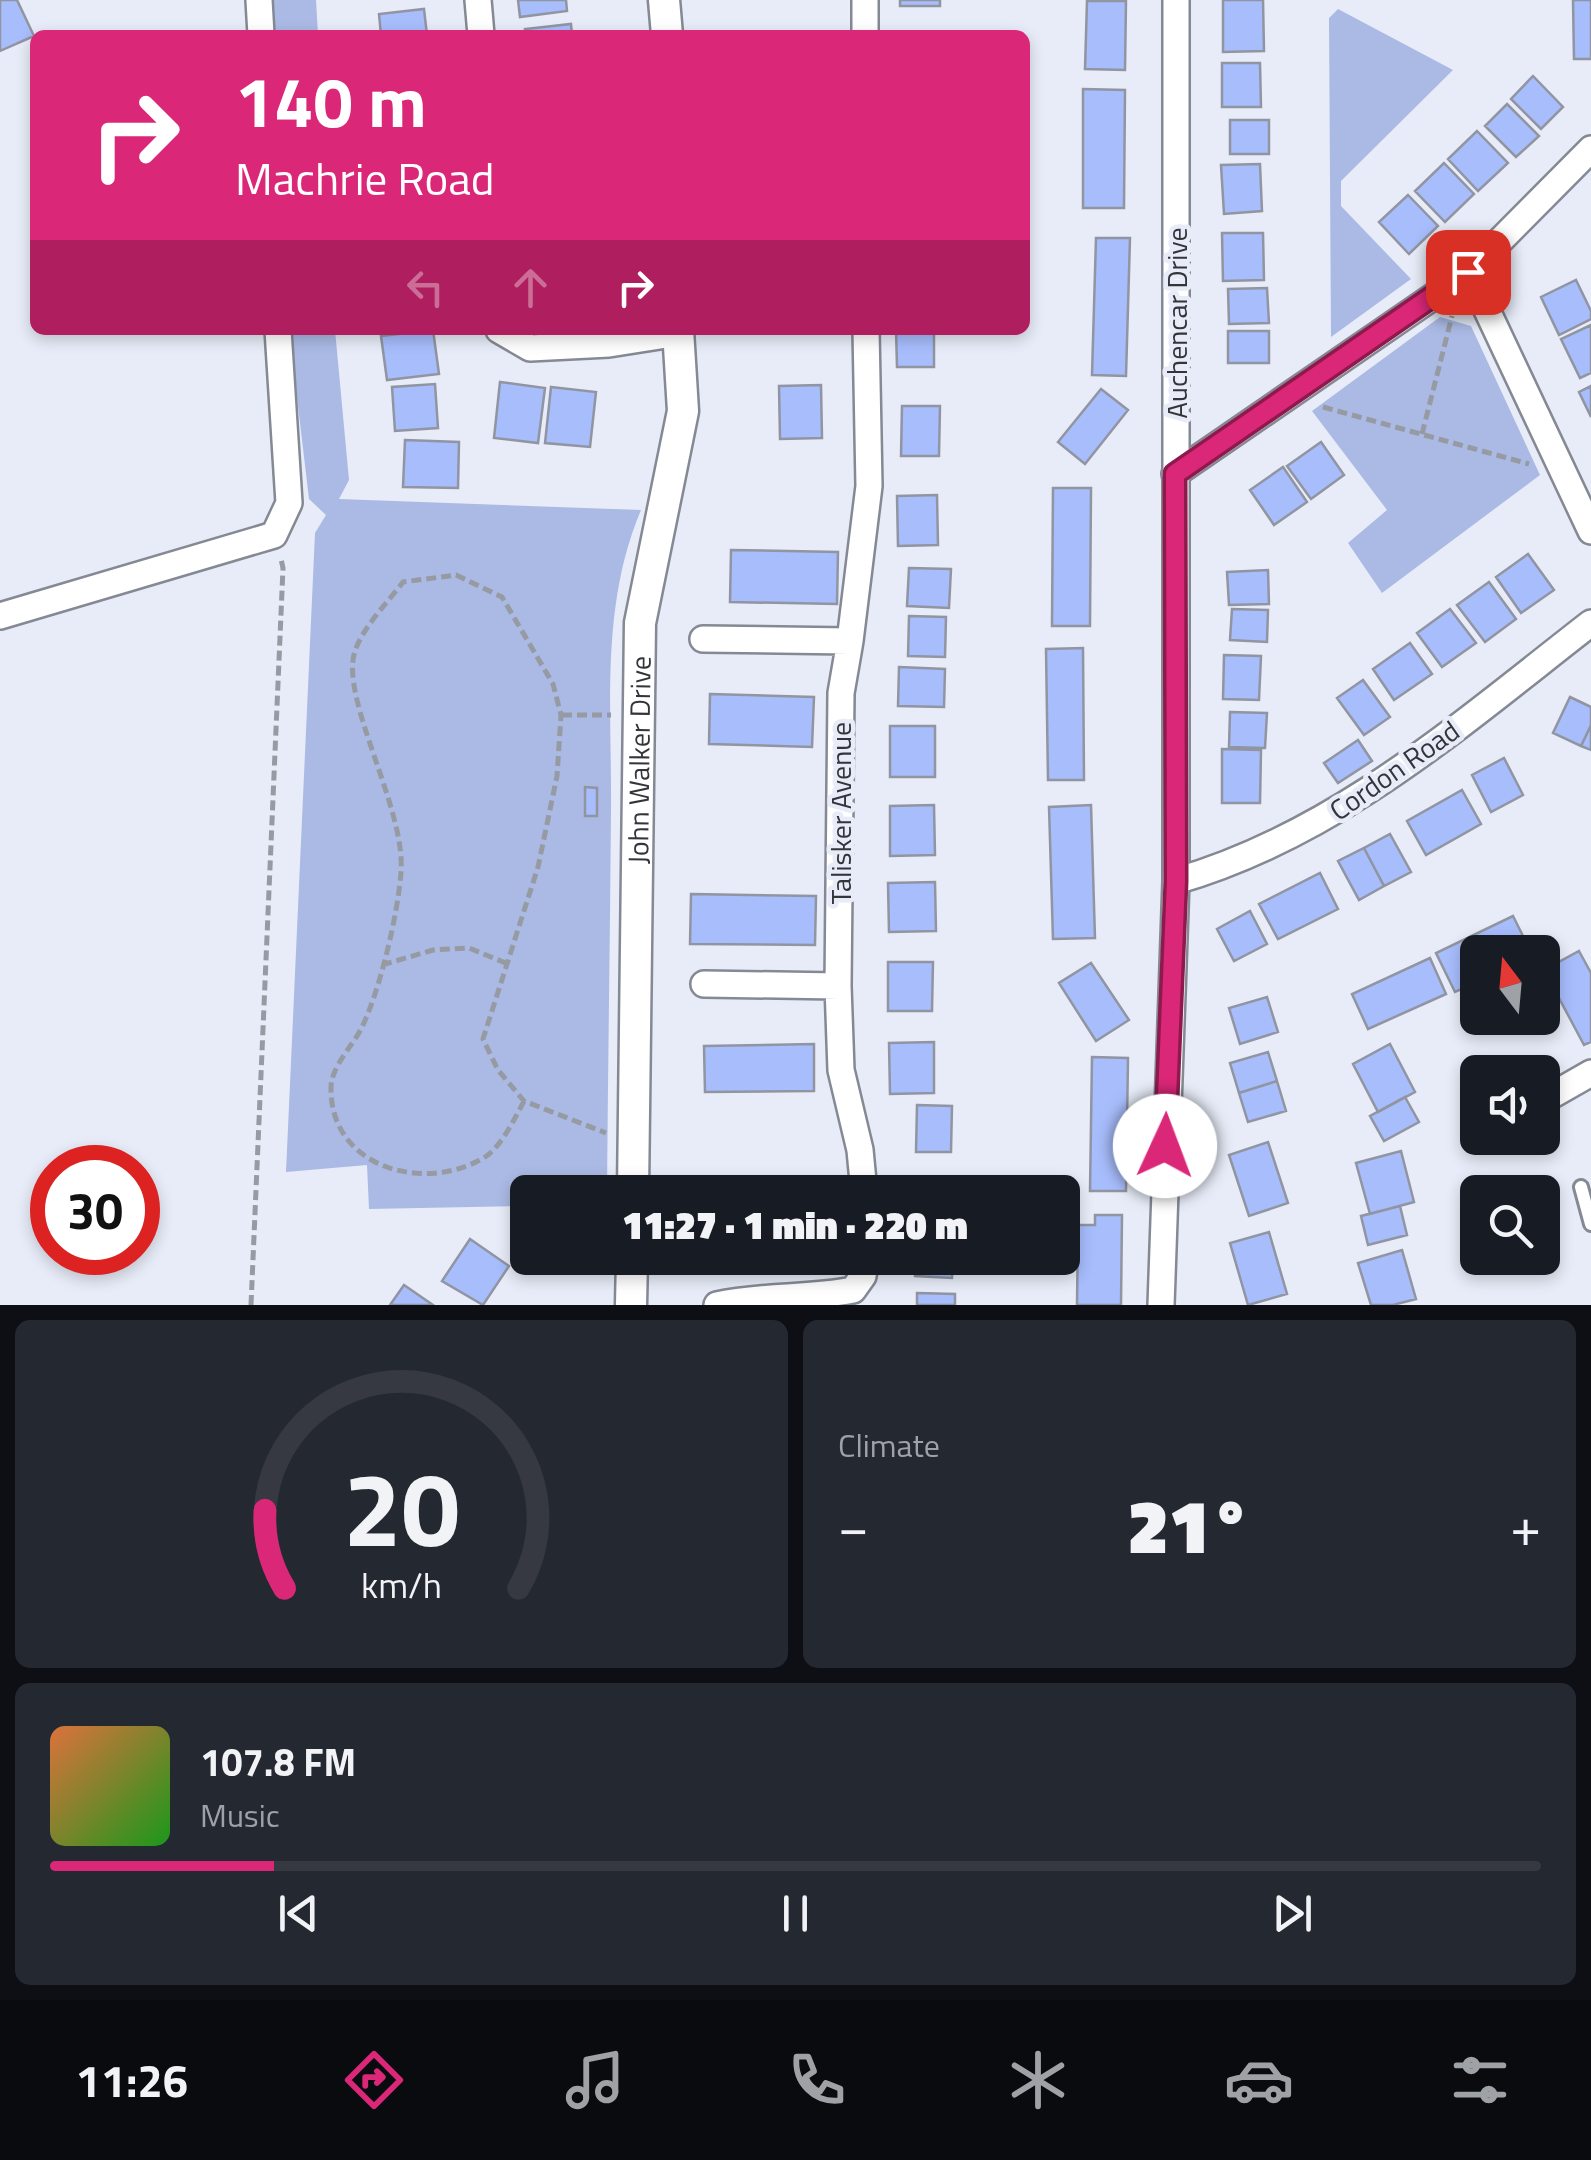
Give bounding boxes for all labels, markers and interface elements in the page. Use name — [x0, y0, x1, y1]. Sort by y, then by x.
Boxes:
text: 140 m — [235, 48, 427, 154]
icon: right — [70, 70, 200, 200]
text: Machrie Road — [235, 144, 495, 212]
street label: Auchencar Drive — [1155, 227, 1198, 419]
pin — [1426, 230, 1511, 315]
icon: arrive — [1441, 245, 1496, 300]
icon: left — [398, 260, 453, 315]
icon: ahead — [503, 260, 558, 315]
icon: right — [608, 260, 663, 315]
street label: John Walker Drive — [616, 656, 661, 864]
street label: Cordon Road — [1320, 709, 1468, 831]
street label: Talisker Avenue — [819, 722, 862, 904]
north arrow — [1460, 935, 1560, 1035]
map controls — [1460, 935, 1560, 1275]
button: sound — [1460, 1055, 1560, 1155]
position arrow — [1113, 1094, 1217, 1198]
speed limit sign: 30 — [30, 1145, 160, 1275]
button: search — [1460, 1175, 1560, 1275]
text: 11:27 · 1 min · 220 m — [622, 1196, 968, 1254]
text: Climate — [838, 1421, 940, 1469]
text: 20 — [343, 1428, 460, 1586]
text: 21° — [1128, 1468, 1251, 1582]
text: − — [838, 1484, 869, 1567]
text: + — [1510, 1484, 1541, 1567]
text: km/h — [361, 1557, 442, 1612]
text: 107.8 FM — [200, 1733, 356, 1791]
text: Music — [200, 1791, 280, 1839]
icon: previous — [271, 1886, 326, 1941]
icon: pause — [768, 1886, 823, 1941]
icon: next — [1265, 1886, 1320, 1941]
icon: directions — [339, 2045, 409, 2115]
icon: music — [560, 2045, 630, 2115]
icon: phone — [782, 2045, 852, 2115]
icon: climate — [1003, 2045, 1073, 2115]
icon: car — [1224, 2045, 1294, 2115]
icon: filters — [1445, 2045, 1515, 2115]
text: 11:26 — [76, 2046, 188, 2114]

